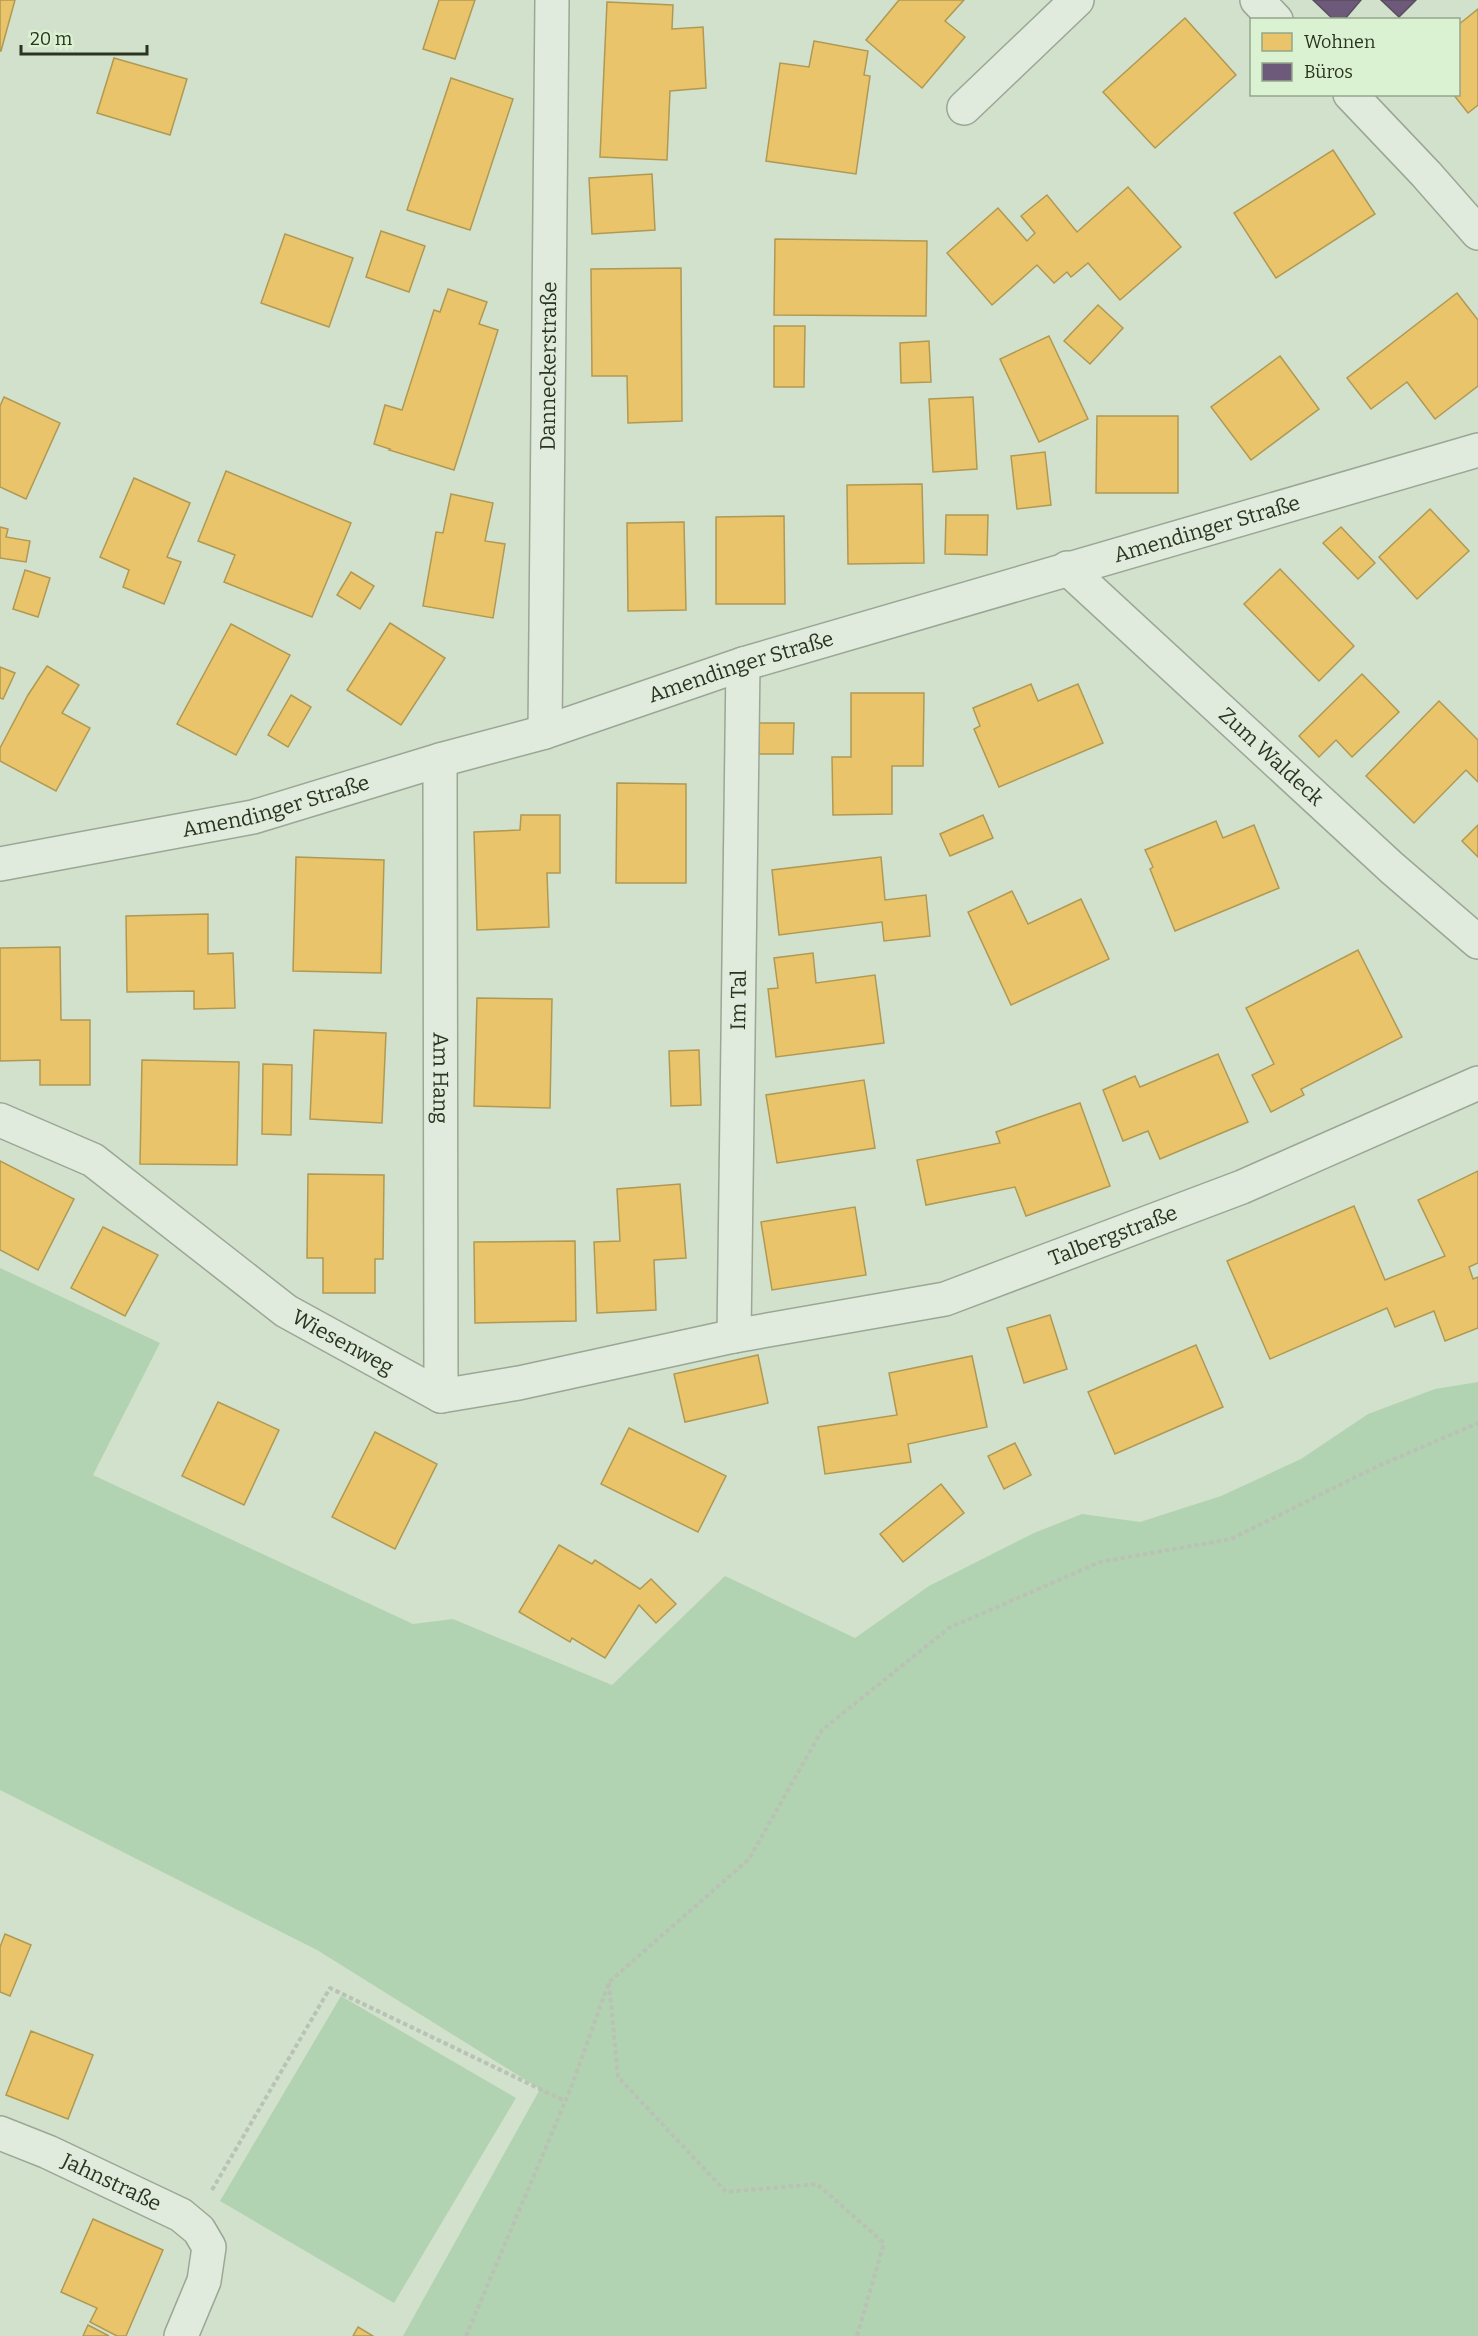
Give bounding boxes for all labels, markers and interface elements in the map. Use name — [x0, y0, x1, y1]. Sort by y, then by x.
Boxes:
scale bar — [21, 18, 147, 56]
legend — [1250, 18, 1460, 96]
text: 20 m — [30, 28, 72, 50]
text: Wohnen — [1304, 31, 1376, 53]
text: Büros — [1304, 61, 1353, 83]
street label: Danneckerstraße — [535, 281, 562, 451]
street label: Amendinger Straße — [1111, 489, 1303, 568]
street label: Amendinger Straße — [645, 625, 836, 709]
street label: Zum Waldeck — [1213, 702, 1329, 811]
street label: Amendinger Straße — [180, 769, 373, 843]
street label: Im Tal — [725, 970, 752, 1030]
street label: Am Hang — [427, 1032, 454, 1124]
street label: Talbergstraße — [1045, 1200, 1181, 1272]
street label: Wiesenweg — [287, 1304, 398, 1381]
street label: Jahnstraße — [57, 2147, 166, 2217]

